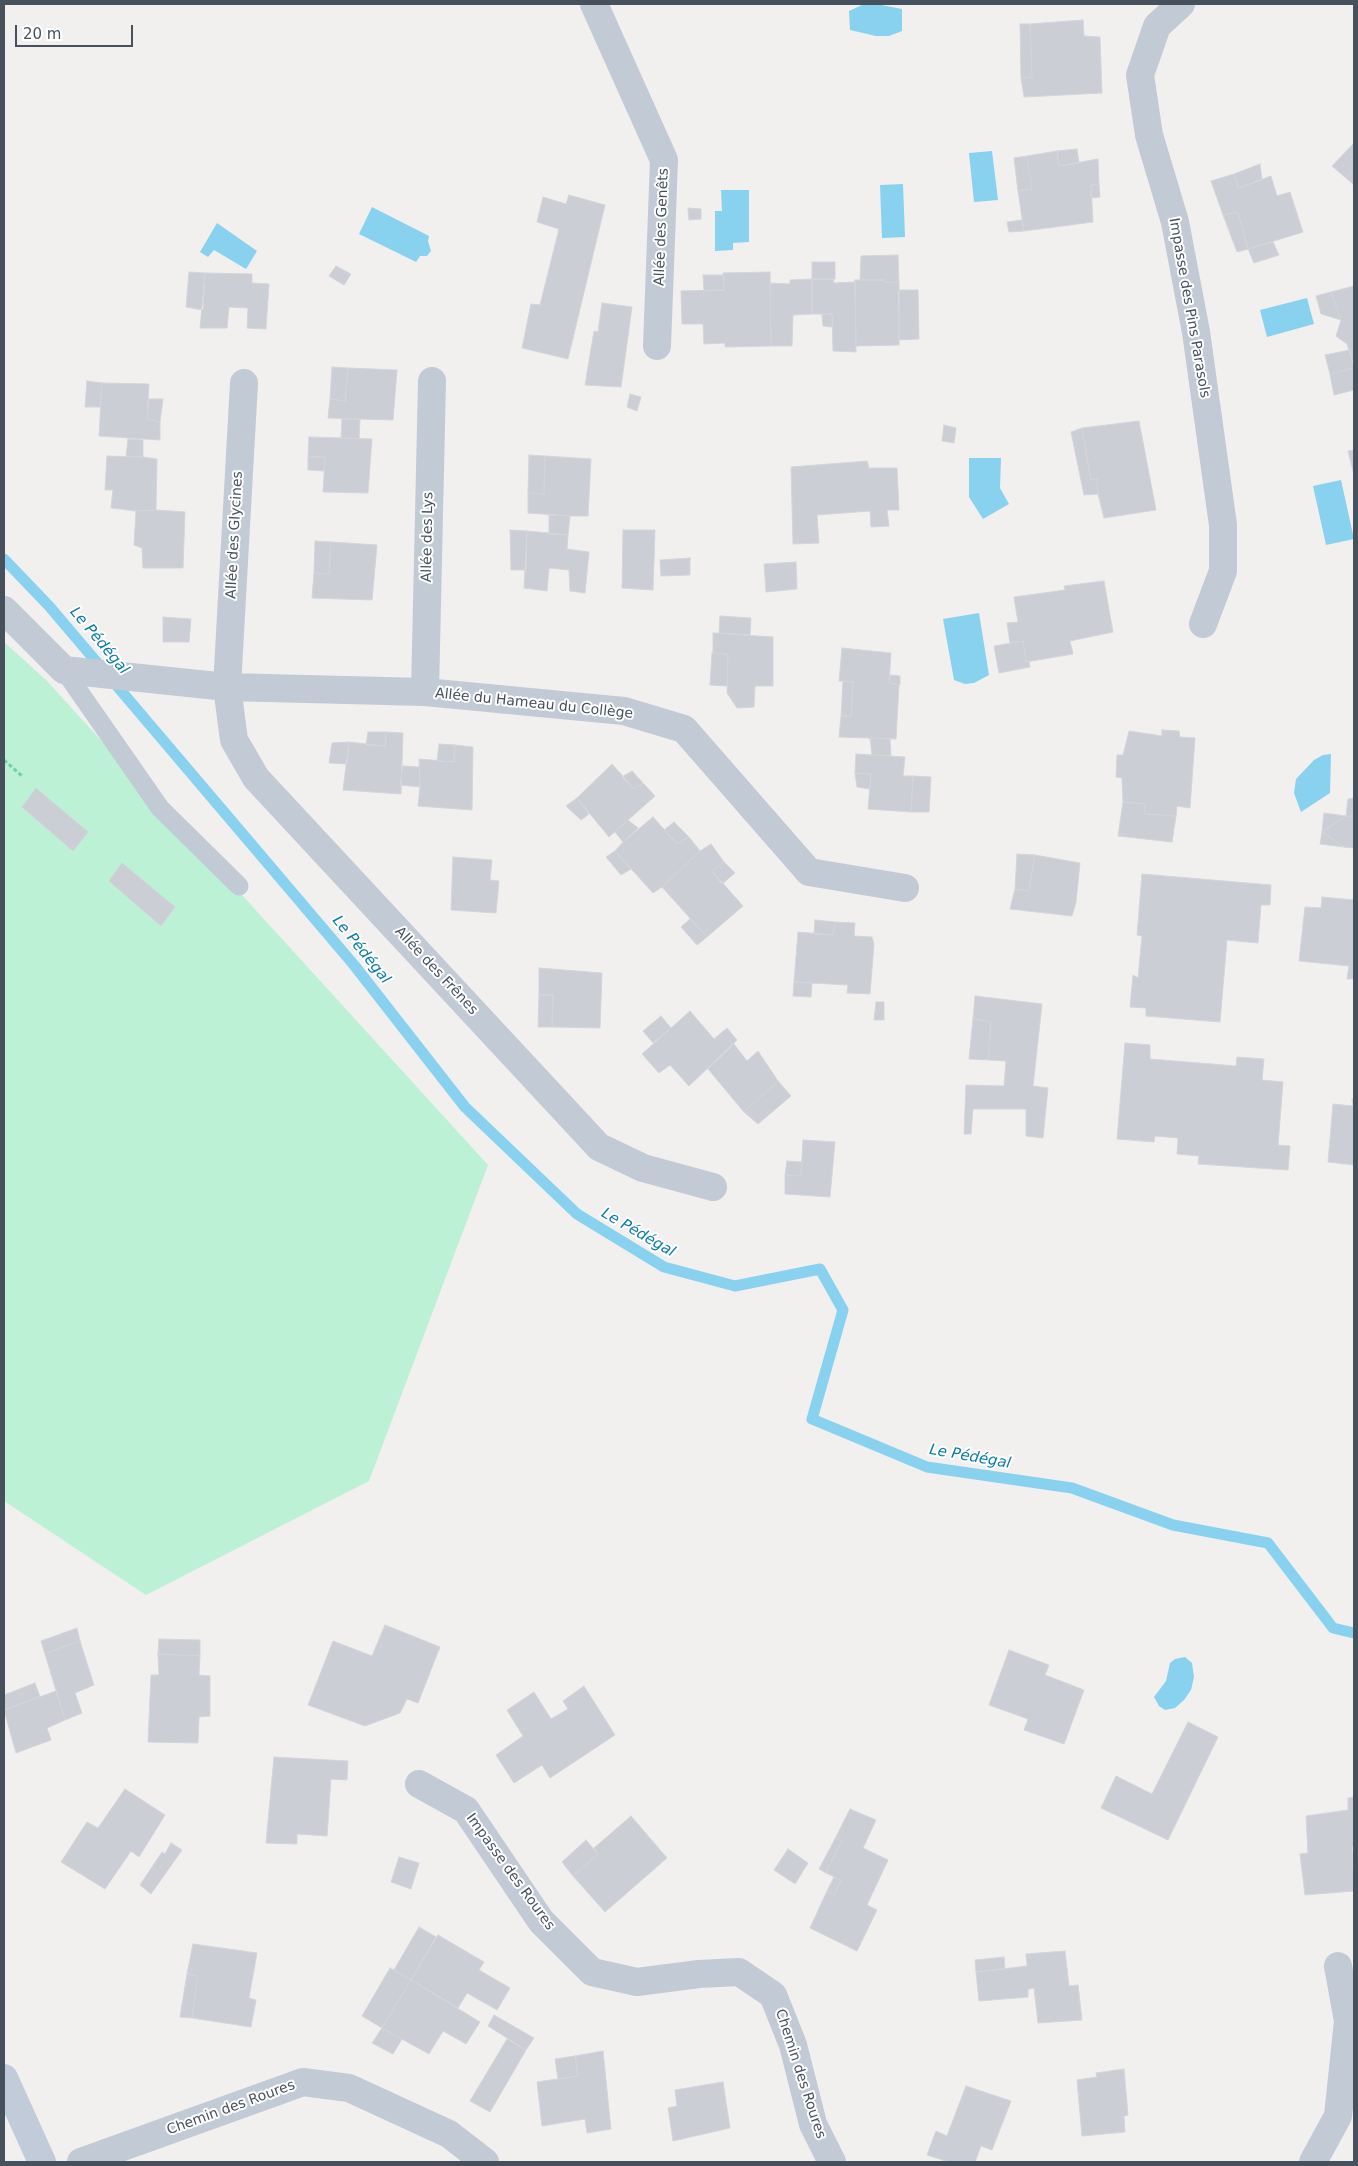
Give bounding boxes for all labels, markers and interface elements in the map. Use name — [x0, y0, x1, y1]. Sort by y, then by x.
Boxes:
scale bar — [18, 15, 135, 47]
text: 20 m — [23, 25, 61, 43]
street label: Allée des Genêts — [652, 168, 672, 286]
street label: Impasse des Pins Parasols — [1165, 217, 1213, 399]
street label: Allée des Glycines — [223, 471, 247, 599]
street label: Allée des Lys — [419, 492, 437, 582]
water label: Le Pédégal — [66, 604, 132, 678]
street label: Allée du Hameau du Collège — [434, 685, 634, 723]
water label: Le Pédégal — [328, 912, 394, 988]
street label: Allée des Frênes — [391, 924, 481, 1018]
water label: Le Pédégal — [598, 1205, 678, 1261]
water label: Le Pédégal — [928, 1441, 1012, 1473]
street label: Impasse des Roures — [462, 1810, 558, 1934]
street label: Chemin des Roures — [771, 2007, 829, 2141]
street label: Chemin des Roures — [165, 2077, 297, 2139]

